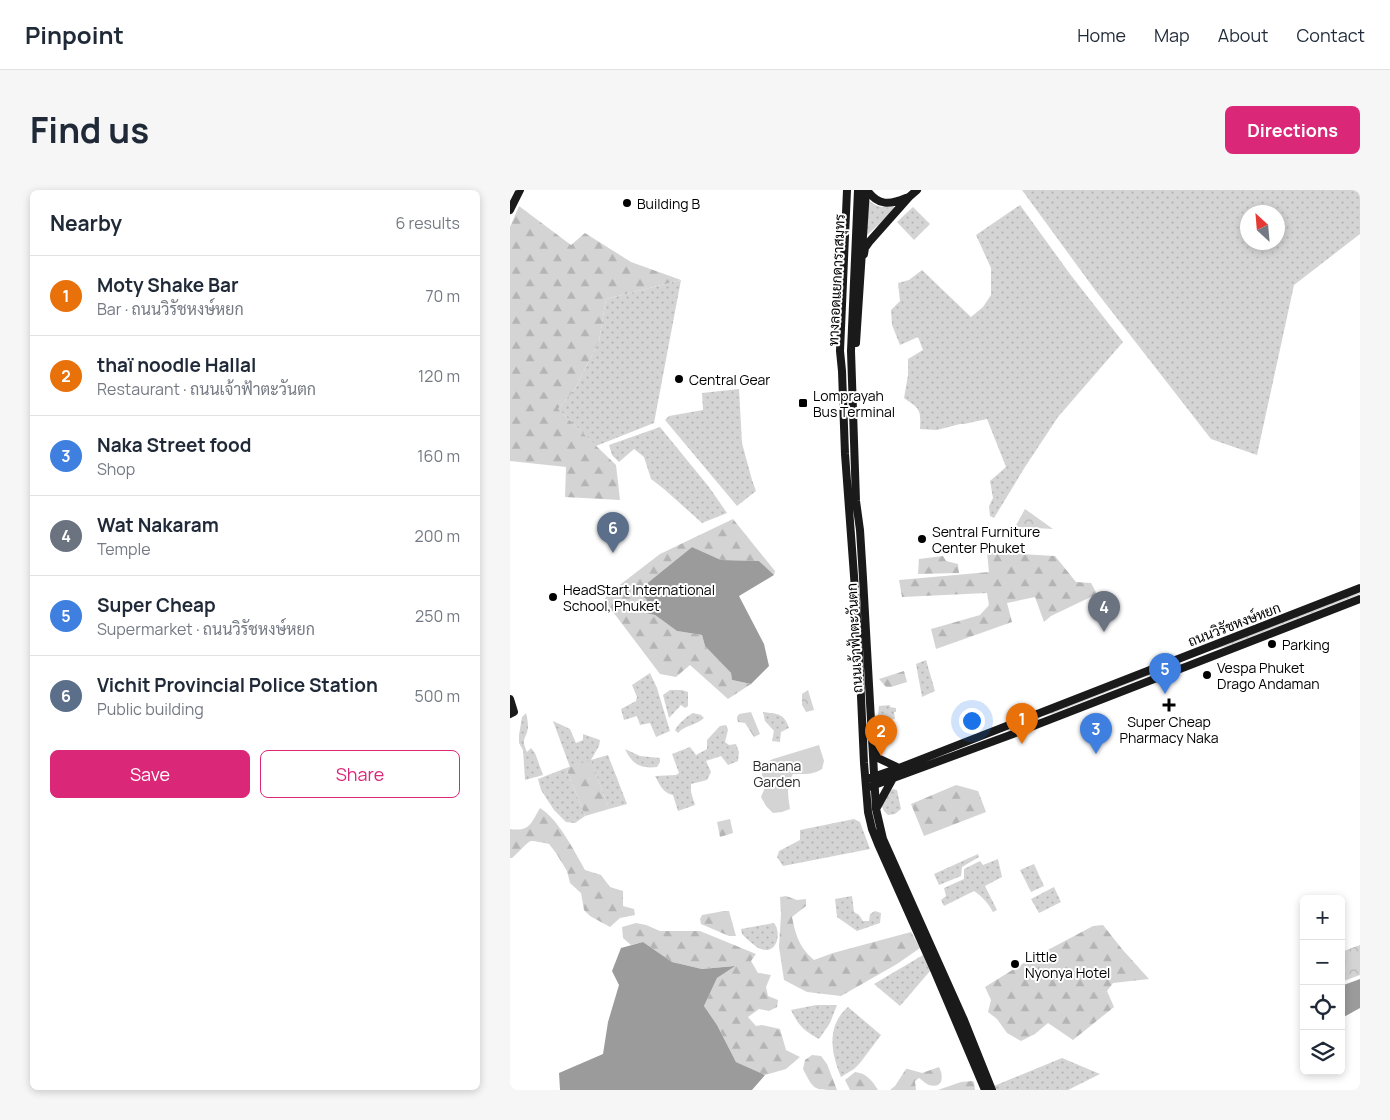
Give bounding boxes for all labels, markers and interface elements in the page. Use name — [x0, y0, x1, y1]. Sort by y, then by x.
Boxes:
text: Pinpoint — [25, 18, 124, 51]
text: Home — [1077, 23, 1126, 47]
text: Map — [1154, 23, 1190, 47]
text: About — [1218, 23, 1268, 47]
text: Contact — [1296, 23, 1365, 47]
text: Find us — [30, 106, 149, 154]
button: Directions — [1225, 106, 1360, 154]
place label: Building B — [637, 194, 700, 213]
marker: Building B — [621, 197, 633, 209]
north arrow — [1240, 205, 1285, 250]
text: Nearby — [50, 209, 122, 237]
text: 6 results — [395, 212, 460, 234]
street label: ทางลอดแยกดาราสมุทร — [823, 213, 850, 347]
text: Moty Shake Bar — [97, 272, 238, 298]
text: 1 — [62, 285, 70, 307]
text: 70 m — [425, 285, 460, 307]
text: Bar · ถนนวิรัชหงษ์หยก — [97, 298, 244, 320]
text: thaï noodle Hallal — [97, 352, 256, 378]
text: 2 — [61, 365, 71, 387]
text: 120 m — [418, 365, 460, 387]
place label: Central Gear — [689, 370, 770, 389]
marker: Central Gear — [673, 373, 685, 385]
text: Restaurant · ถนนเจ้าฟ้าตะวันตก — [97, 378, 316, 400]
place label: Lomprayah Bus Terminal — [813, 386, 895, 421]
marker: Lomprayah Bus Terminal — [797, 397, 809, 409]
text: Naka Street food — [97, 432, 252, 458]
text: 3 — [61, 445, 71, 467]
text: 160 m — [417, 445, 460, 467]
text: Shop — [97, 458, 135, 480]
text: Wat Nakaram — [97, 512, 219, 538]
pin: 6 — [597, 512, 629, 553]
place label: Sentral Furniture Center Phuket — [932, 522, 1040, 557]
text: 4 — [61, 525, 71, 547]
text: 200 m — [415, 525, 460, 547]
marker: Sentral Furniture Center Phuket — [916, 533, 928, 545]
text: Temple — [97, 538, 151, 560]
place label: HeadStart International School, Phuket — [563, 580, 715, 615]
street label: ถนนเจ้าฟ้าตะวันตก — [842, 582, 866, 694]
marker: HeadStart International School, Phuket — [547, 591, 559, 603]
pin: 4 — [1088, 591, 1120, 632]
text: Super Cheap — [97, 592, 216, 618]
street label: ถนนวิรัชหงษ์หยก — [1185, 598, 1283, 650]
text: 5 — [61, 605, 71, 627]
text: 250 m — [415, 605, 460, 627]
text: Supermarket · ถนนวิรัชหงษ์หยก — [97, 618, 315, 640]
place label: Parking — [1282, 635, 1330, 654]
marker: Parking — [1266, 638, 1278, 650]
pin: 5 — [1149, 653, 1181, 694]
place label: Vespa Phuket Drago Andaman — [1217, 658, 1320, 693]
marker: Vespa Phuket Drago Andaman — [1201, 669, 1213, 681]
text: Vichit Provincial Police Station — [97, 672, 378, 698]
text: 6 — [61, 685, 71, 707]
text: 500 m — [414, 685, 460, 707]
text: Public building — [97, 698, 204, 720]
marker: Super Cheap Pharmacy Naka — [1163, 699, 1175, 711]
pin: 1 — [1006, 703, 1038, 744]
your location — [959, 708, 985, 734]
place label: Super Cheap Pharmacy Naka — [1120, 712, 1218, 747]
pin: 3 — [1080, 713, 1112, 754]
pin: 2 — [865, 715, 897, 756]
button: Save — [50, 750, 250, 798]
button: Share — [260, 750, 460, 798]
park label: Banana Garden — [753, 756, 801, 791]
map controls — [1300, 895, 1345, 1075]
button: + — [1300, 895, 1345, 940]
button: − — [1300, 940, 1345, 985]
place label: Little Nyonya Hotel — [1025, 947, 1110, 982]
marker: Little Nyonya Hotel — [1009, 958, 1021, 970]
button: locate — [1300, 985, 1345, 1030]
button: layers — [1300, 1030, 1345, 1075]

